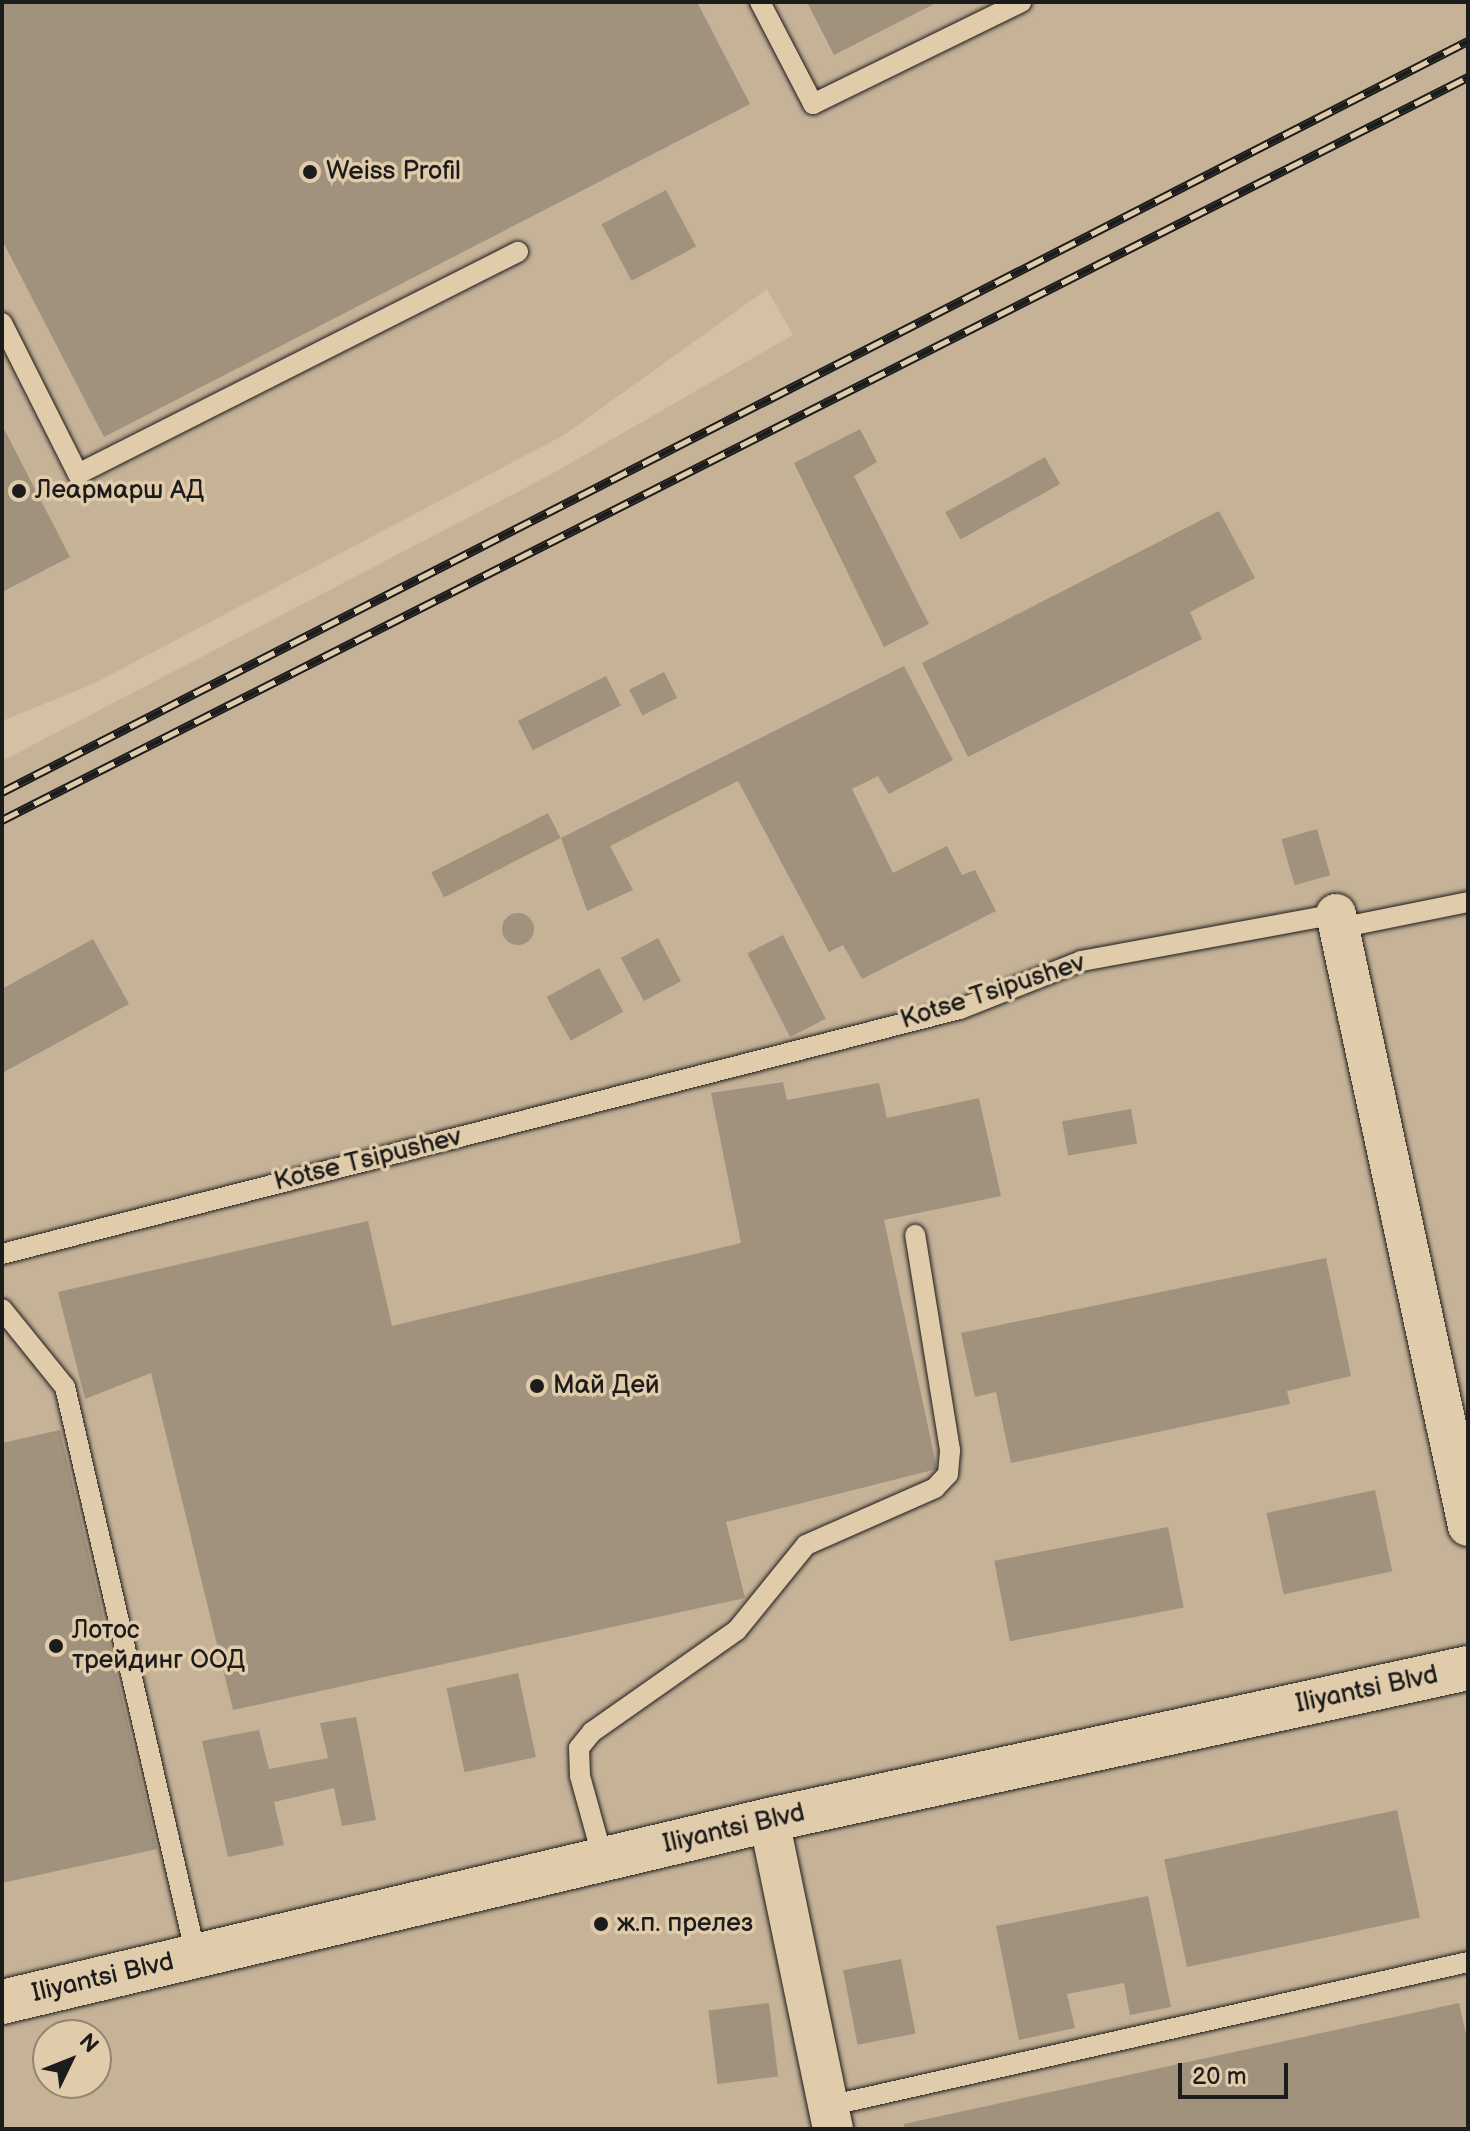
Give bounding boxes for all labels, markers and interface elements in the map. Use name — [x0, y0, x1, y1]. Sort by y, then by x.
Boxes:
place label: Weiss Profil — [326, 156, 461, 188]
marker: Weiss Profil — [301, 163, 319, 181]
place label: Леармарш АД — [35, 475, 204, 507]
marker: Леармарш АД — [10, 482, 28, 500]
street label: Kotse Tsipushev — [896, 947, 1090, 1037]
street label: Kotse Tsipushev — [271, 1122, 465, 1198]
place label: Май Дей — [553, 1370, 660, 1402]
marker: Май Дей — [528, 1377, 546, 1395]
place label: Лотос трейдинг ООД — [72, 1615, 245, 1676]
marker: Лотос трейдинг ООД — [47, 1637, 65, 1655]
street label: Iliyantsi Blvd — [1293, 1660, 1441, 1720]
street label: Iliyantsi Blvd — [660, 1798, 808, 1860]
place label: ж.п. прелез — [617, 1908, 753, 1940]
marker: ж.п. прелез — [592, 1915, 610, 1933]
street label: Iliyantsi Blvd — [29, 1947, 177, 2009]
north arrow — [32, 2019, 112, 2099]
text: N — [73, 2028, 104, 2059]
scale bar — [1182, 2047, 1292, 2097]
text: 20 m — [1192, 2062, 1247, 2091]

